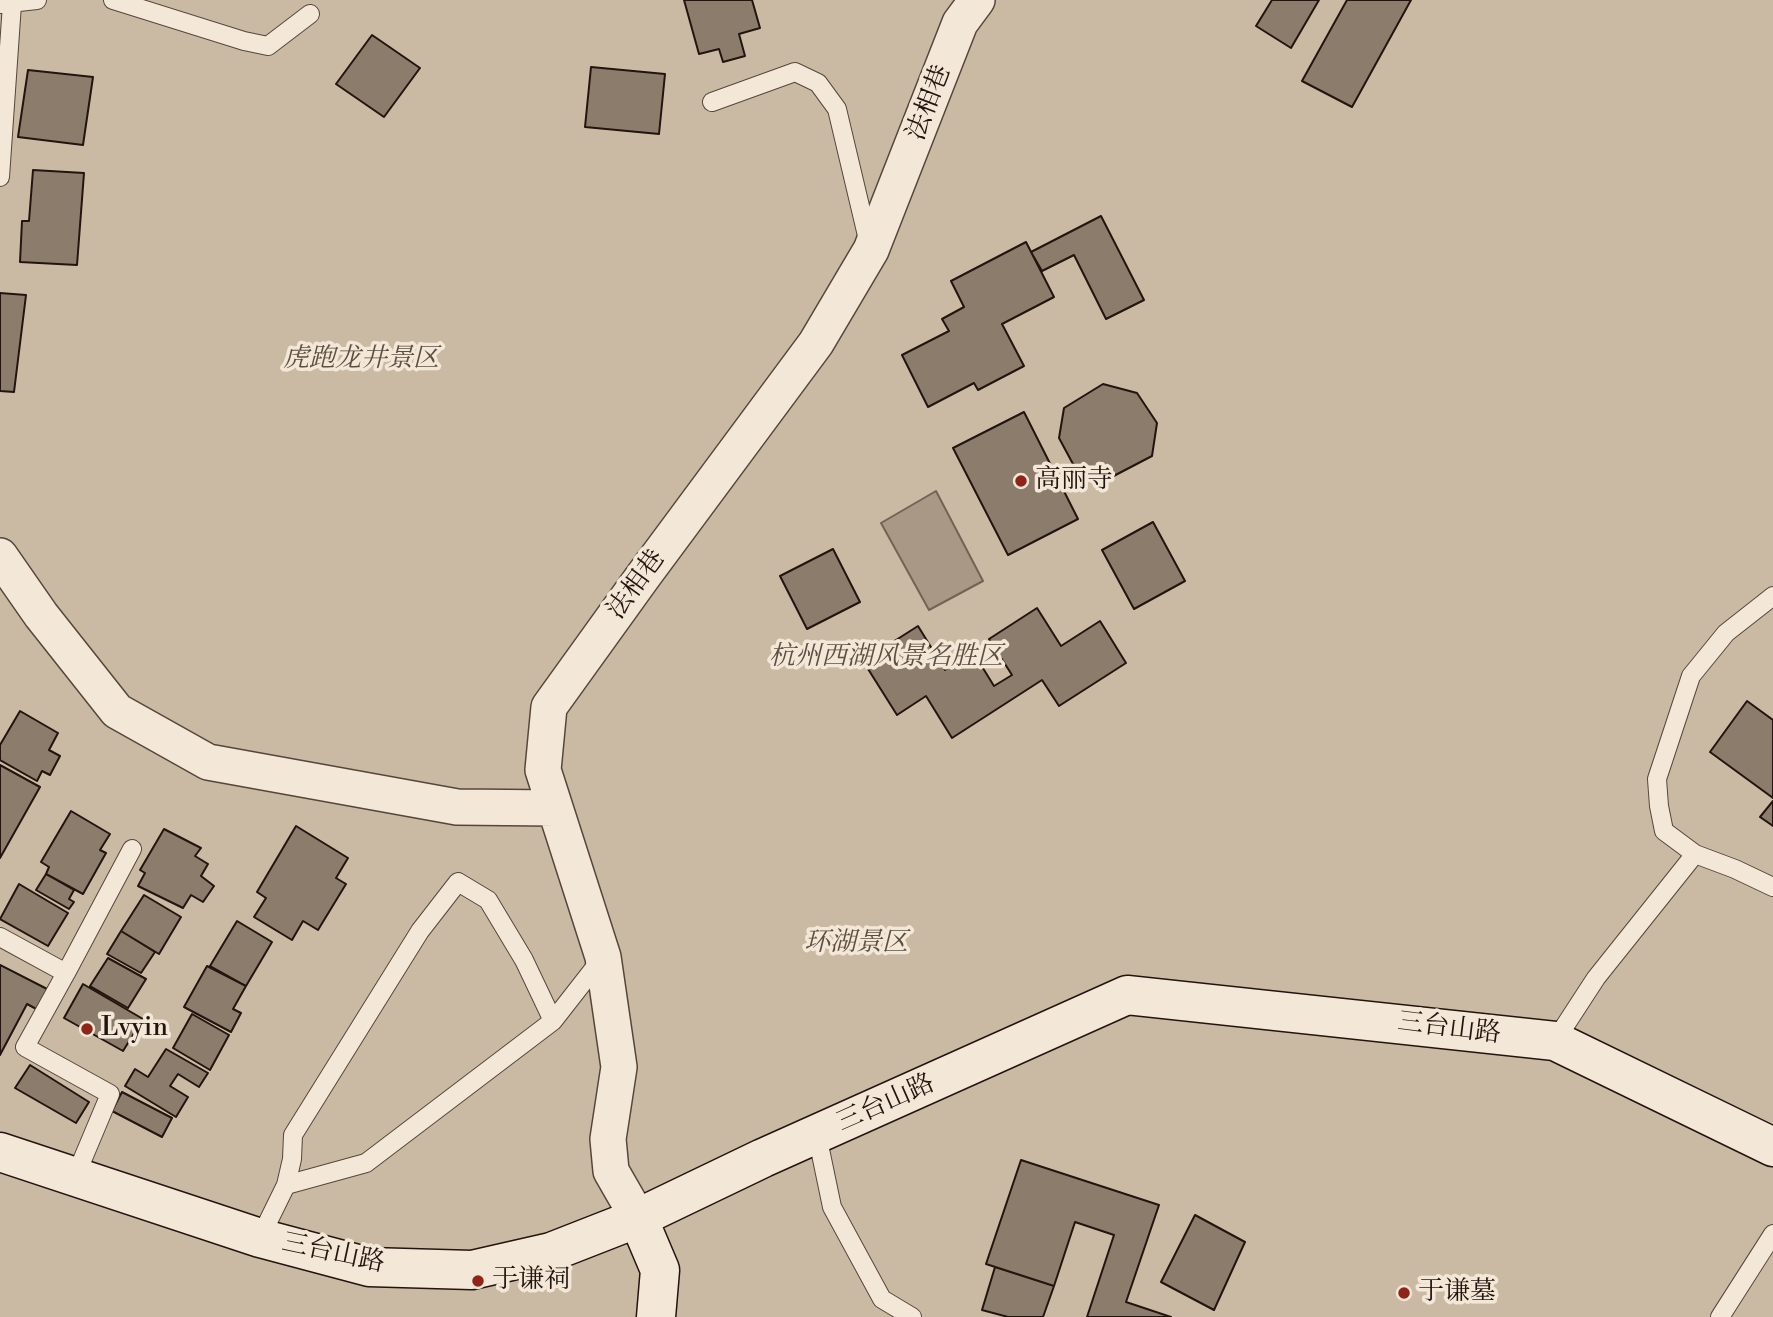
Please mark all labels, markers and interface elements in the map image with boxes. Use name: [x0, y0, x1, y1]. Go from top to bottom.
street label: 法相巷: [901, 61, 959, 145]
park label: 虎跑龙井景区: [283, 344, 439, 376]
place label: 高丽寺: [1035, 465, 1113, 497]
marker: 高丽寺: [1013, 473, 1029, 489]
street label: 法相巷: [601, 544, 673, 626]
park label: 杭州西湖风景名胜区: [769, 642, 1003, 674]
park label: 环湖景区: [804, 928, 908, 960]
street label: 三台山路: [1395, 1007, 1503, 1051]
place label: Lvyin: [101, 1013, 168, 1045]
marker: Lvyin: [79, 1021, 95, 1037]
street label: 三台山路: [832, 1069, 940, 1139]
street label: 三台山路: [279, 1228, 387, 1280]
place label: 于谦祠: [492, 1265, 570, 1297]
marker: 于谦祠: [470, 1273, 486, 1289]
place label: 于谦墓: [1418, 1277, 1496, 1309]
marker: 于谦墓: [1396, 1285, 1412, 1301]

